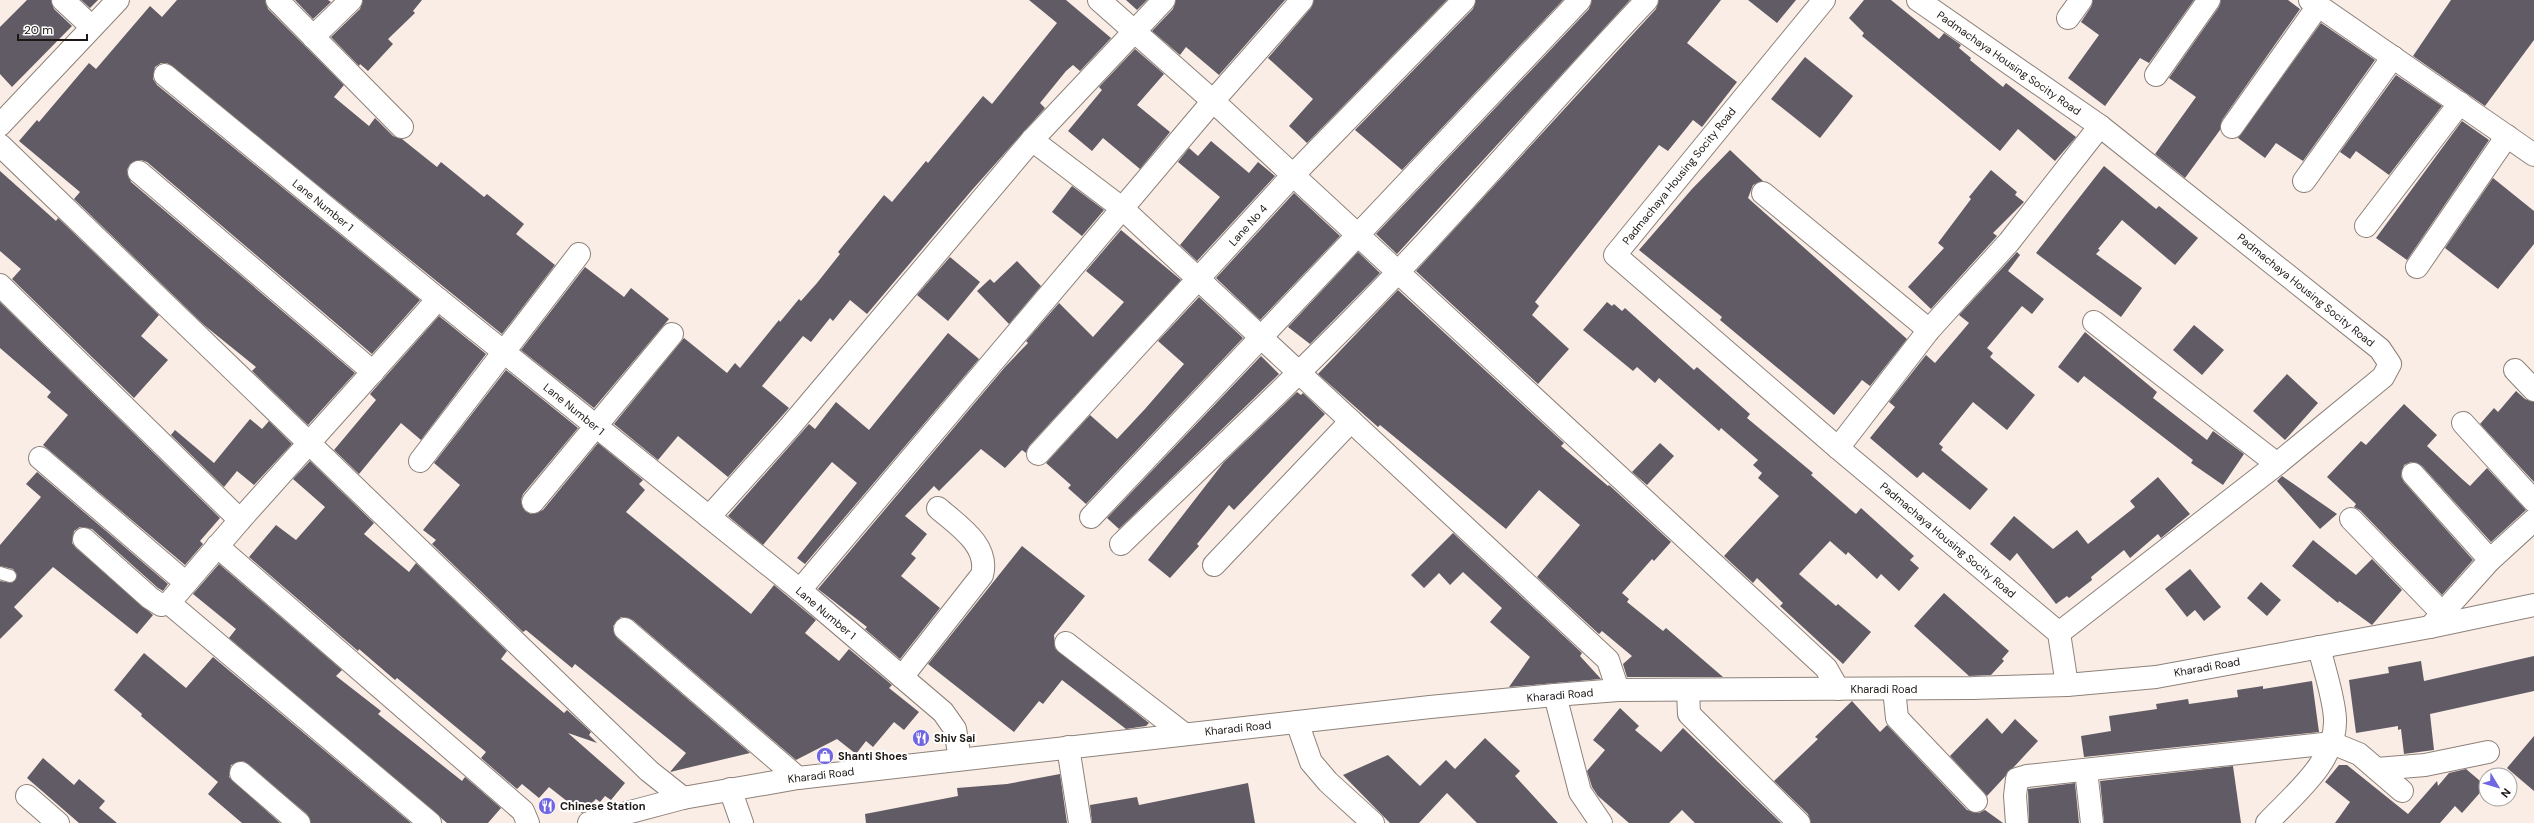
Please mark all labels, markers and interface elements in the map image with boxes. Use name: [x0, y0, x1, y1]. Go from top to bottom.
street label: Padmachaya Housing Socity Road: [1934, 8, 2084, 118]
scale bar: [18, 16, 87, 42]
text: 20 m: [24, 22, 53, 38]
street label: Padmachaya Housing Socity Road: [1619, 104, 1739, 247]
street label: Lane Number 1: [290, 176, 356, 234]
street label: Lane No 4: [1226, 201, 1270, 249]
street label: Padmachaya Housing Socity Road: [2235, 230, 2378, 350]
street label: Lane Number 1: [541, 380, 607, 438]
street label: Padmachaya Housing Socity Road: [1877, 479, 2019, 601]
street label: Lane Number 1: [793, 584, 859, 642]
street label: Kharadi Road: [2173, 654, 2241, 680]
street label: Kharadi Road: [1851, 682, 1918, 696]
street label: Kharadi Road: [1526, 685, 1594, 705]
street label: Kharadi Road: [1204, 718, 1272, 738]
restaurant icon: Shiv Sai: [911, 728, 931, 748]
place label: Shiv Sai: [934, 731, 975, 745]
shop icon: Shanti Shoes: [815, 746, 835, 766]
place label: Shanti Shoes: [838, 749, 908, 763]
street label: Kharadi Road: [787, 764, 855, 786]
north arrow: [2478, 767, 2518, 807]
text: N: [2498, 786, 2514, 801]
restaurant icon: Chinese Station: [537, 796, 557, 816]
place label: Chinese Station: [560, 799, 646, 813]

